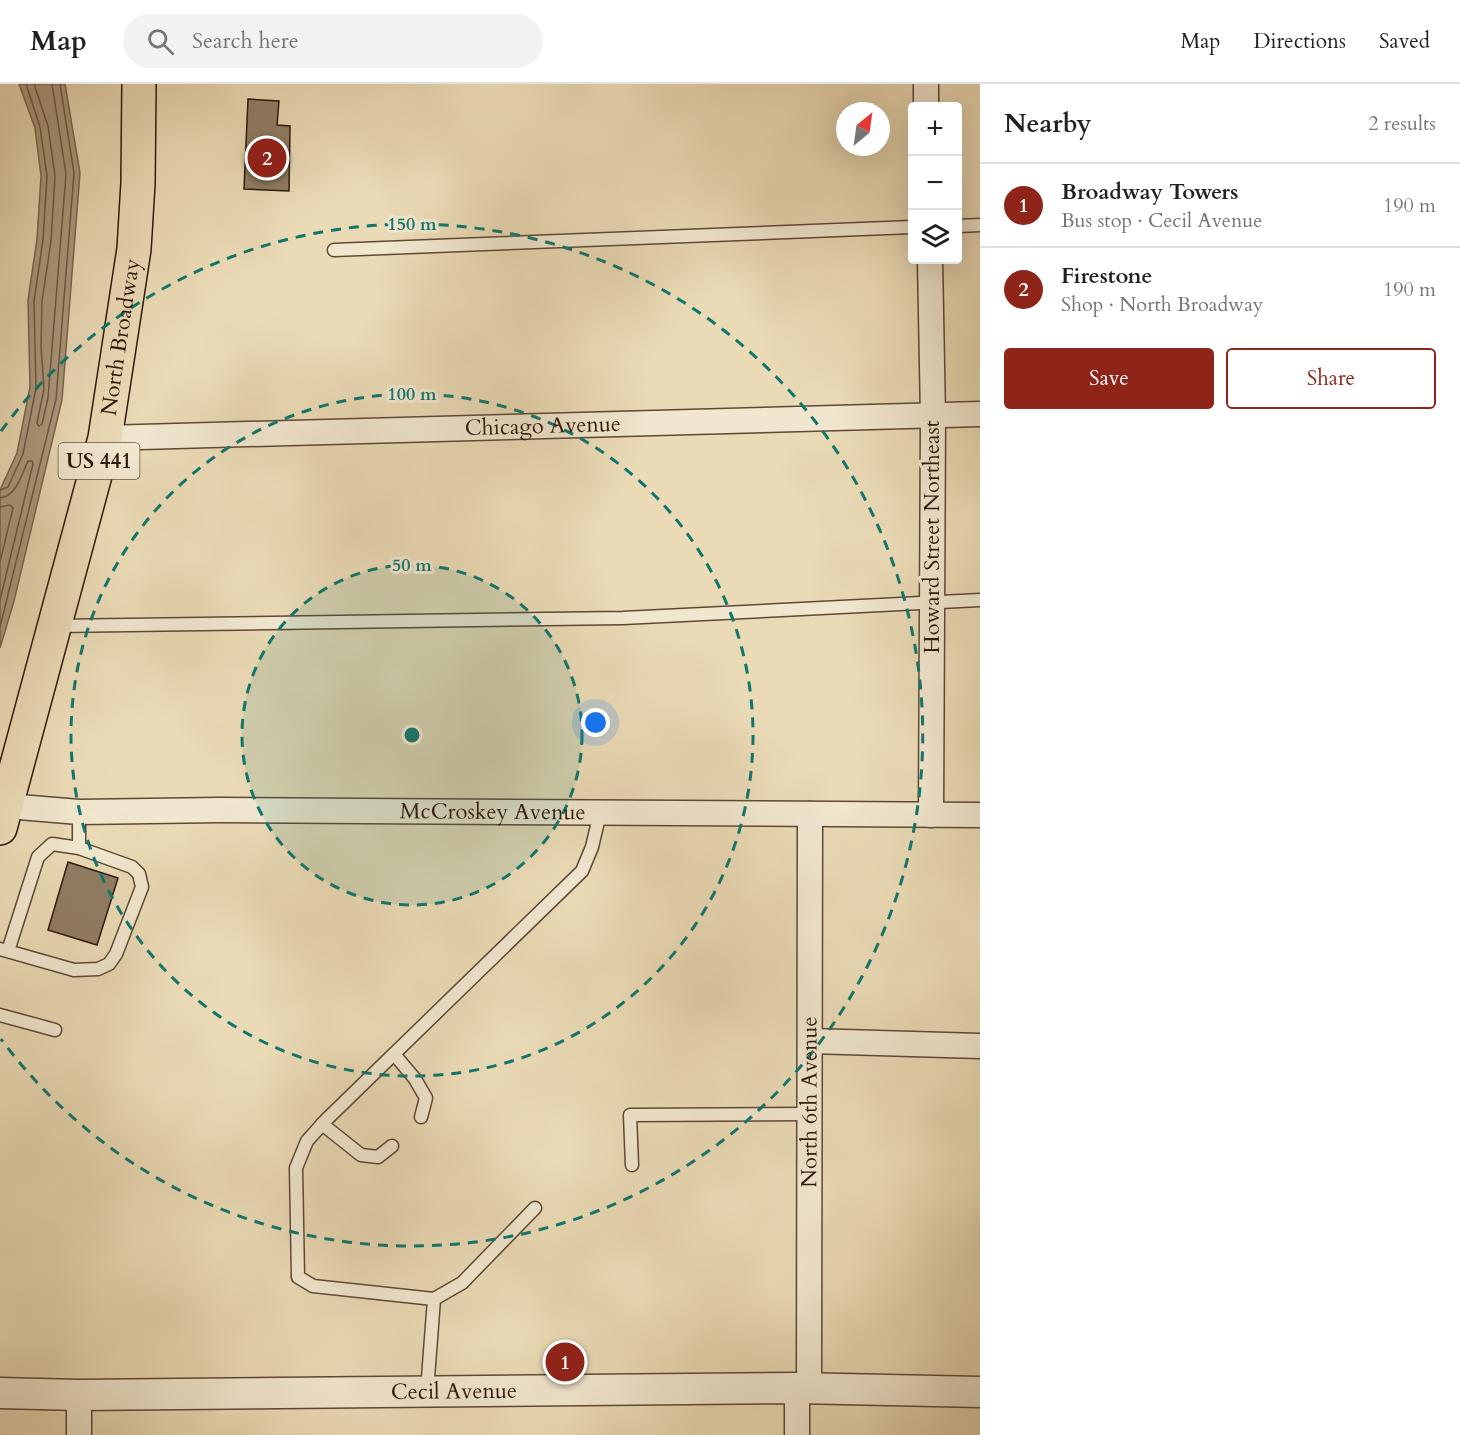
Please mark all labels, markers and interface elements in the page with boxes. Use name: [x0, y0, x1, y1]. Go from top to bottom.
search box: [123, 14, 543, 68]
text: Map: [30, 22, 87, 60]
icon: search: [144, 25, 177, 58]
text: Search here: [192, 26, 299, 56]
text: Map: [1180, 27, 1220, 56]
text: Directions: [1253, 27, 1346, 56]
text: Saved: [1379, 27, 1430, 56]
north arrow: [836, 102, 890, 156]
map controls: [908, 102, 962, 264]
button: +: [908, 102, 962, 156]
text: Nearby: [1004, 106, 1092, 141]
text: 2 results: [1368, 110, 1436, 137]
pin: 2: [248, 136, 286, 181]
button: −: [908, 156, 962, 210]
text: Broadway Towers: [1061, 177, 1238, 207]
text: 1: [1018, 192, 1029, 219]
text: 190 m: [1383, 192, 1436, 219]
text: Bus stop · Cecil Avenue: [1061, 207, 1262, 234]
button: layers: [908, 210, 962, 264]
text: 150 m: [387, 212, 437, 237]
street label: North Broadway: [94, 256, 147, 418]
text: Firestone: [1061, 261, 1153, 291]
text: 2: [1018, 276, 1029, 303]
text: 190 m: [1383, 276, 1436, 303]
text: Shop · North Broadway: [1061, 291, 1263, 318]
button: Save: [1004, 348, 1214, 409]
button: Share: [1226, 348, 1436, 409]
text: 100 m: [387, 382, 437, 407]
street label: Chicago Avenue: [464, 409, 621, 443]
street label: Howard Street Northeast: [917, 420, 947, 654]
road number: US 441: [58, 443, 140, 479]
text: 50 m: [392, 553, 432, 578]
your location: [581, 708, 610, 737]
centre of rings: [402, 725, 422, 745]
street label: McCroskey Avenue: [400, 796, 586, 827]
street label: North 6th Avenue: [794, 1016, 825, 1188]
pin: 1: [546, 1340, 584, 1384]
street label: Cecil Avenue: [391, 1376, 517, 1407]

